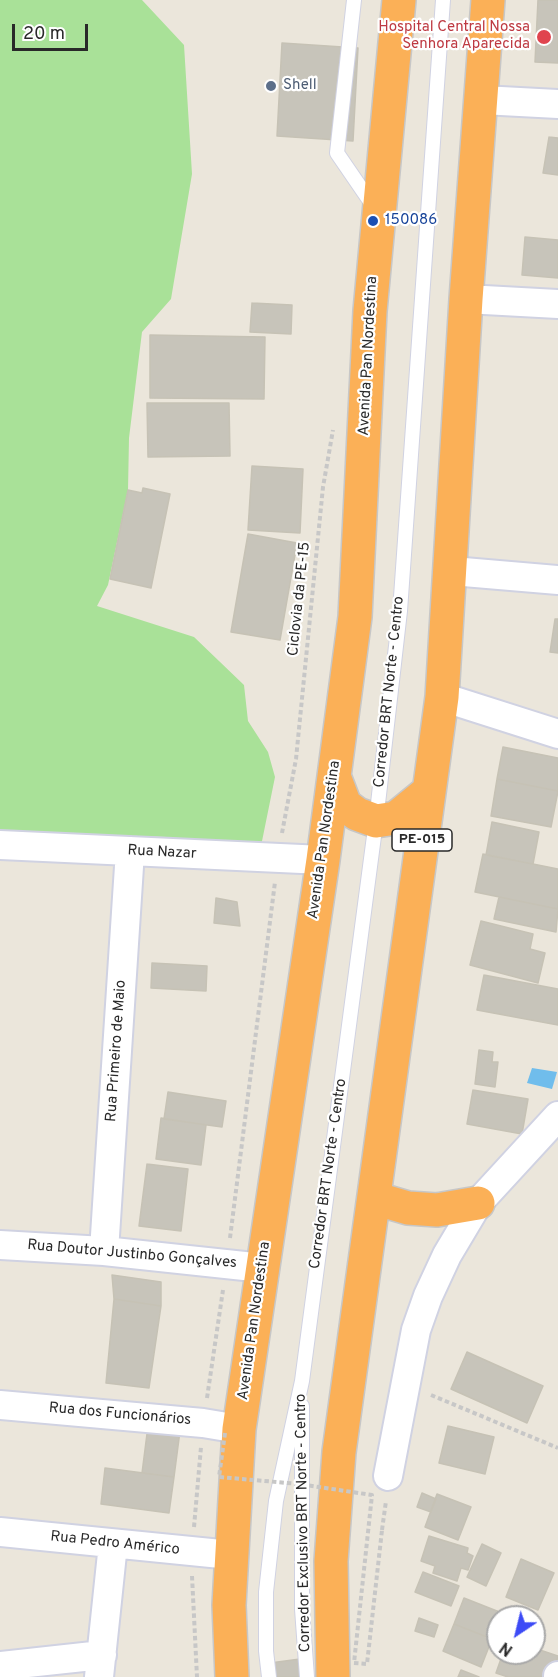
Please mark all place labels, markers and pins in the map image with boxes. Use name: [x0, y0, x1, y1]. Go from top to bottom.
place label: Hospital Central Nossa Senhora Aparecida: [378, 19, 530, 54]
marker: Hospital Central Nossa Senhora Aparecida: [535, 28, 553, 46]
place label: Shell: [283, 77, 317, 95]
marker: Shell: [264, 79, 278, 93]
place label: 150086: [385, 212, 437, 230]
marker: 150086: [366, 214, 380, 228]

